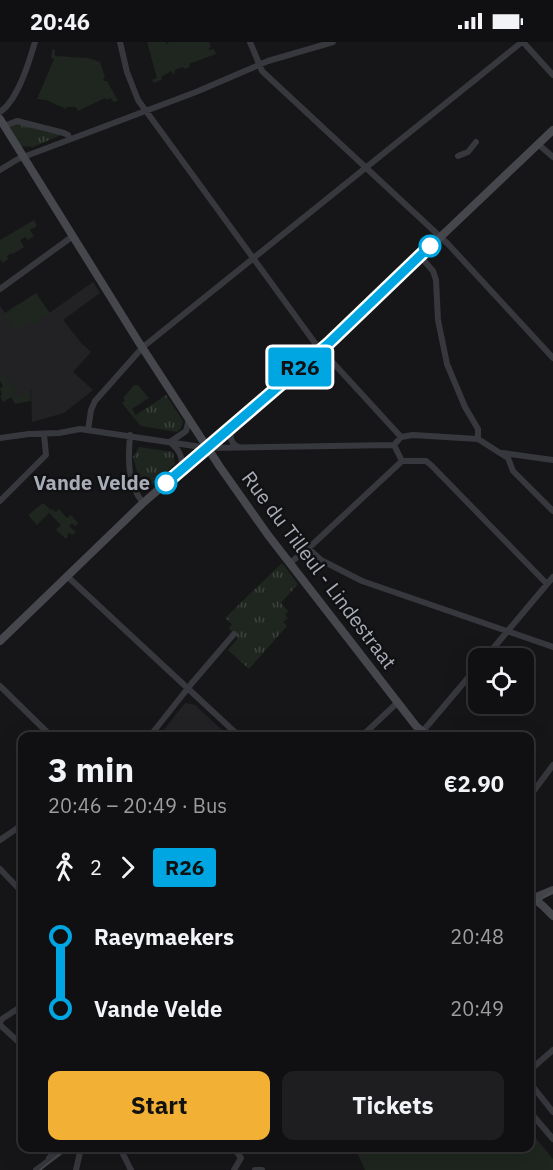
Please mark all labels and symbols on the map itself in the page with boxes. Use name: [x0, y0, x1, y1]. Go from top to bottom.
unlabelled marker: [419, 235, 441, 257]
line badge: R26: [266, 348, 334, 386]
street label: Rue du Tilleul - Lindestraat: [236, 465, 403, 674]
place label: Vande Velde: [33, 469, 150, 496]
marker: Vande Velde: [155, 472, 177, 494]

